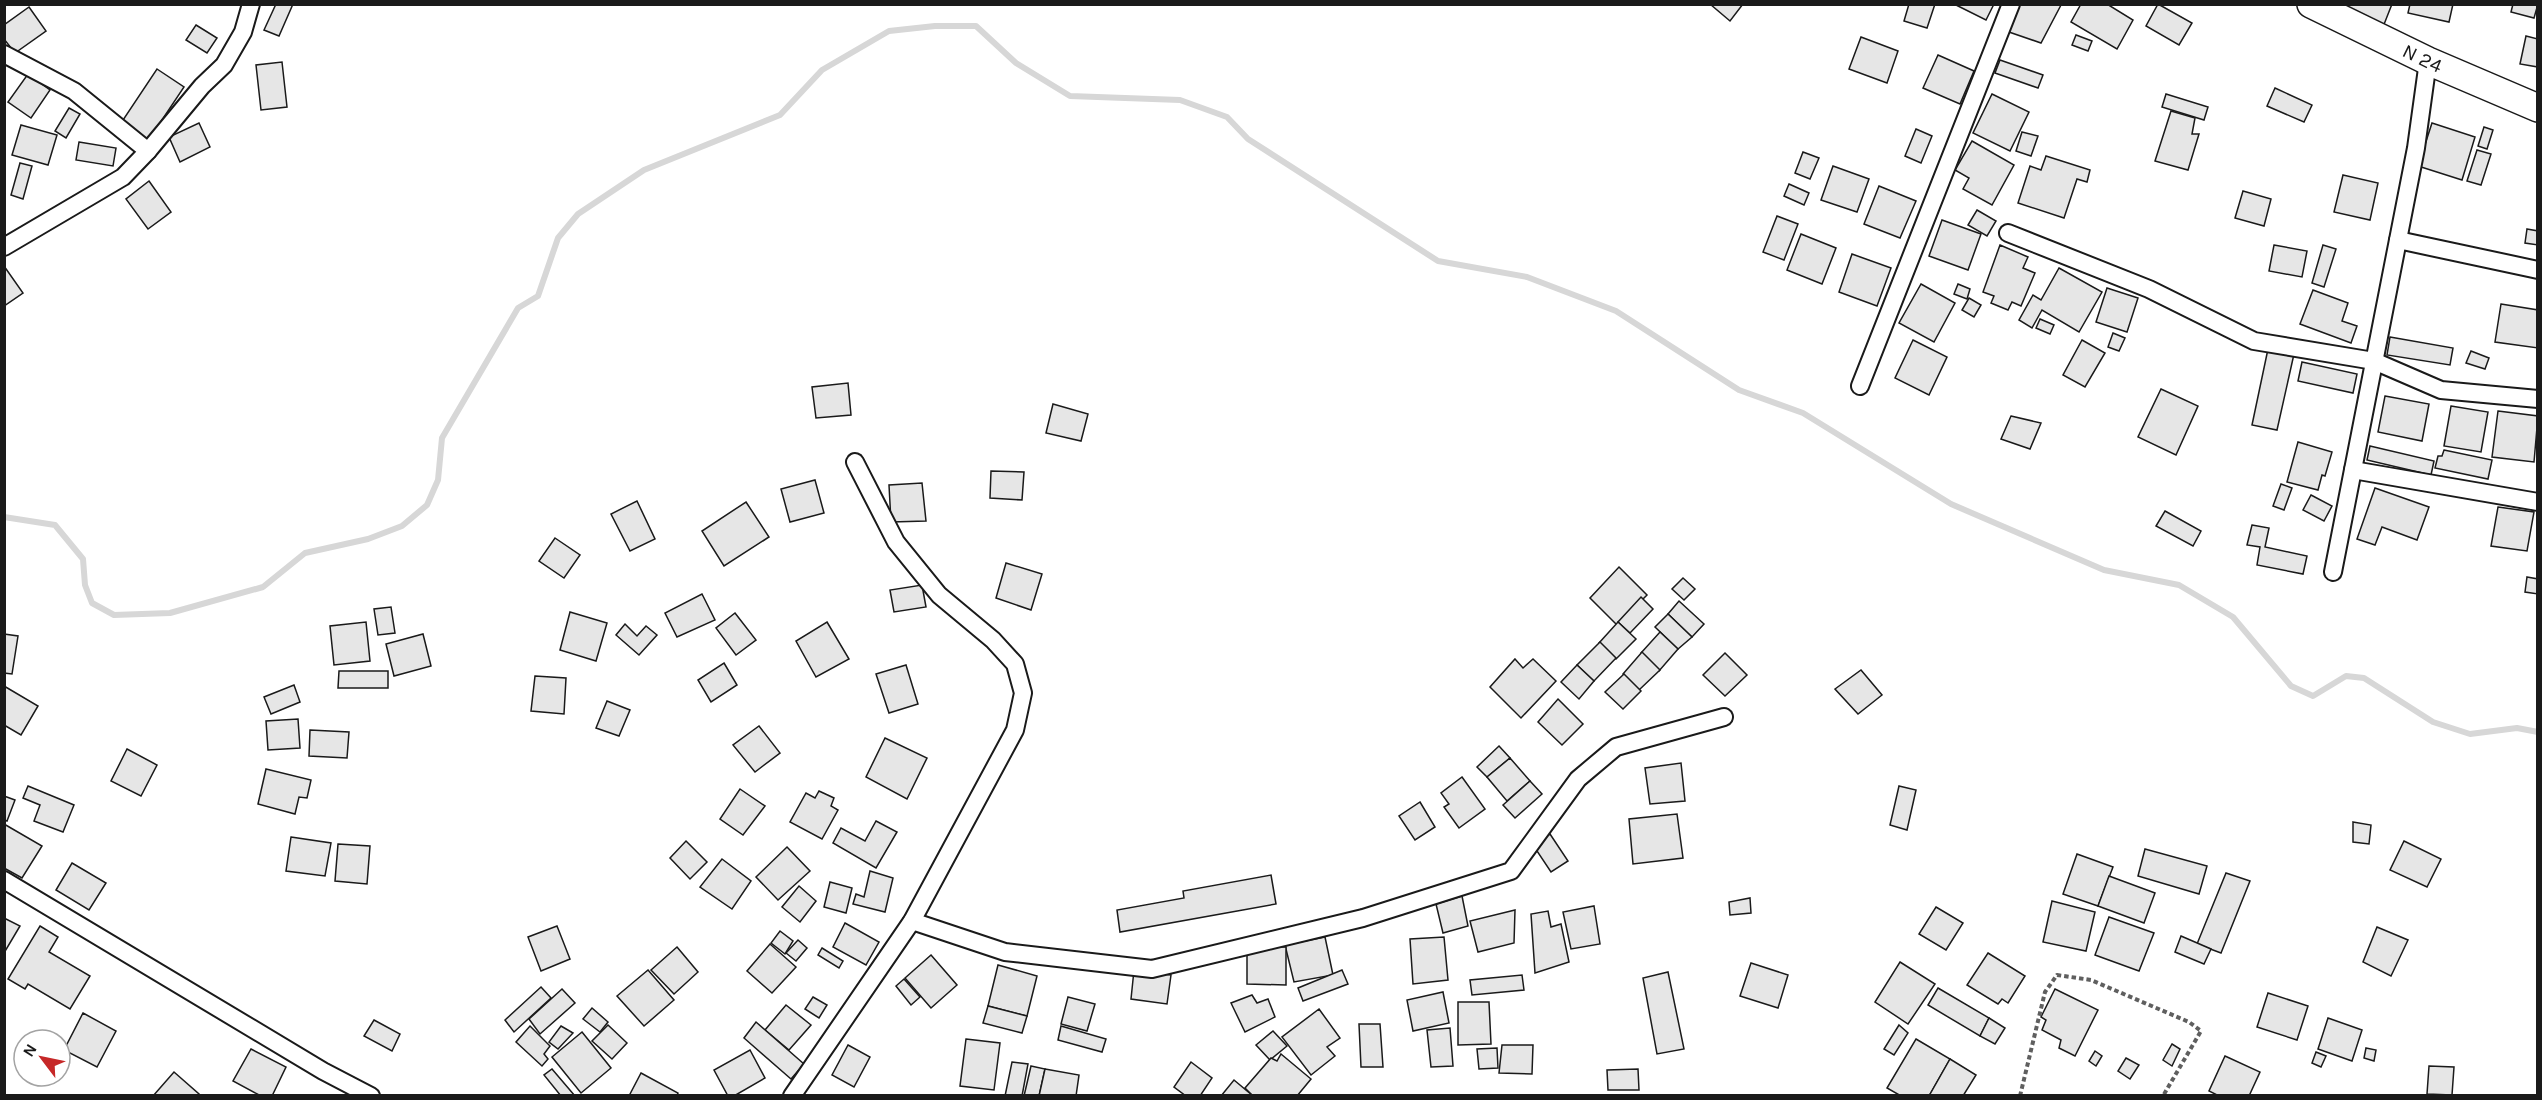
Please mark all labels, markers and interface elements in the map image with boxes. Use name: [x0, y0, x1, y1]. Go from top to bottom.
street label: N 24: [2399, 39, 2446, 77]
north arrow: [12, 1028, 72, 1088]
text: N: [19, 1040, 41, 1060]

